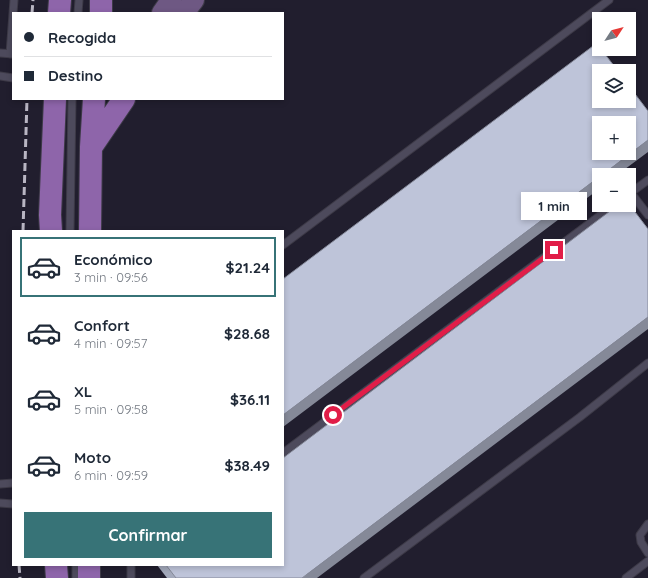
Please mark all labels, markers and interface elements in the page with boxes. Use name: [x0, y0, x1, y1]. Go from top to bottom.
north arrow: [592, 12, 636, 56]
map controls: [592, 12, 636, 212]
text: Recogida: [48, 28, 116, 47]
button: layers: [592, 64, 636, 108]
text: Destino: [48, 66, 103, 85]
button: +: [592, 116, 636, 160]
button: −: [592, 168, 636, 212]
callout: 1 min: [521, 192, 587, 220]
text: 1 min: [538, 198, 570, 214]
route end: [545, 241, 563, 259]
icon: car: [26, 249, 62, 285]
text: Económico: [74, 250, 153, 269]
text: $21.24: [226, 258, 270, 277]
text: 3 min · 09:56: [74, 269, 148, 285]
icon: car: [26, 315, 62, 351]
text: Confort: [74, 316, 130, 335]
text: $28.68: [224, 324, 270, 343]
text: 4 min · 09:57: [74, 335, 147, 351]
icon: car: [26, 381, 62, 417]
text: XL: [74, 382, 92, 401]
text: $36.11: [230, 390, 270, 409]
text: 5 min · 09:58: [74, 401, 148, 417]
route start: [324, 406, 342, 424]
icon: car: [26, 447, 62, 483]
text: Moto: [74, 448, 111, 467]
text: $38.49: [224, 456, 270, 475]
text: 6 min · 09:59: [74, 467, 148, 483]
button: Confirmar: [24, 512, 272, 558]

